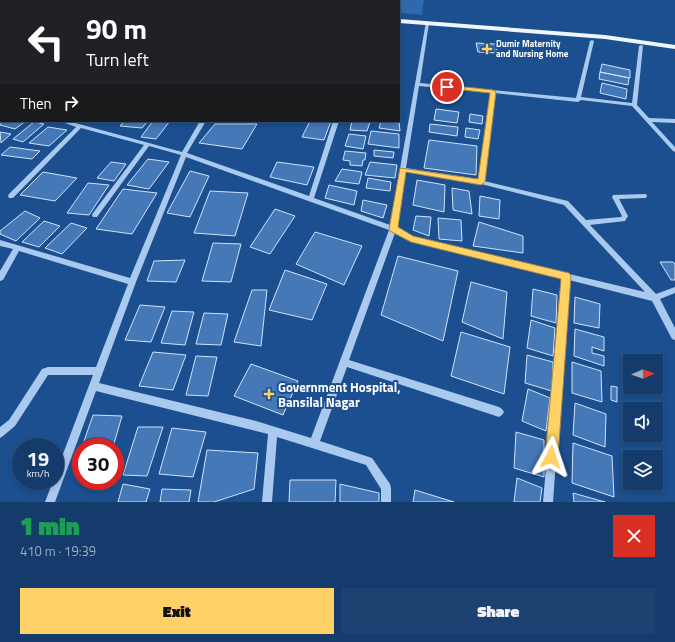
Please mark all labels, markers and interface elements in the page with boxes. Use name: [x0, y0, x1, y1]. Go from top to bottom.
text: 90 m: [86, 7, 147, 50]
icon: left: [20, 16, 72, 68]
place label: Dumir Maternity and Nursing Home: [496, 37, 569, 60]
marker: Dumir Maternity and Nursing Home: [481, 43, 493, 55]
text: Turn left: [86, 46, 149, 73]
pin: [430, 70, 464, 104]
icon: arrive: [436, 76, 458, 98]
text: Then: [20, 92, 52, 115]
icon: right: [60, 92, 82, 114]
north arrow: [623, 354, 663, 394]
map controls: [623, 354, 663, 490]
place label: Government Hospital, Bansilal Nagar: [278, 377, 401, 412]
marker: Government Hospital, Bansilal Nagar: [263, 388, 275, 400]
button: sound: [623, 402, 663, 442]
position arrow: [530, 436, 572, 478]
speed limit sign: 30: [72, 438, 124, 490]
text: 19: [27, 443, 49, 474]
button: layers: [623, 450, 663, 490]
text: km/h: [27, 466, 49, 481]
text: 1 min: [20, 508, 80, 544]
button: close: [613, 515, 655, 557]
text: 410 m · 19:39: [20, 541, 96, 561]
button: Exit: [20, 588, 334, 634]
button: Share: [342, 588, 655, 634]

